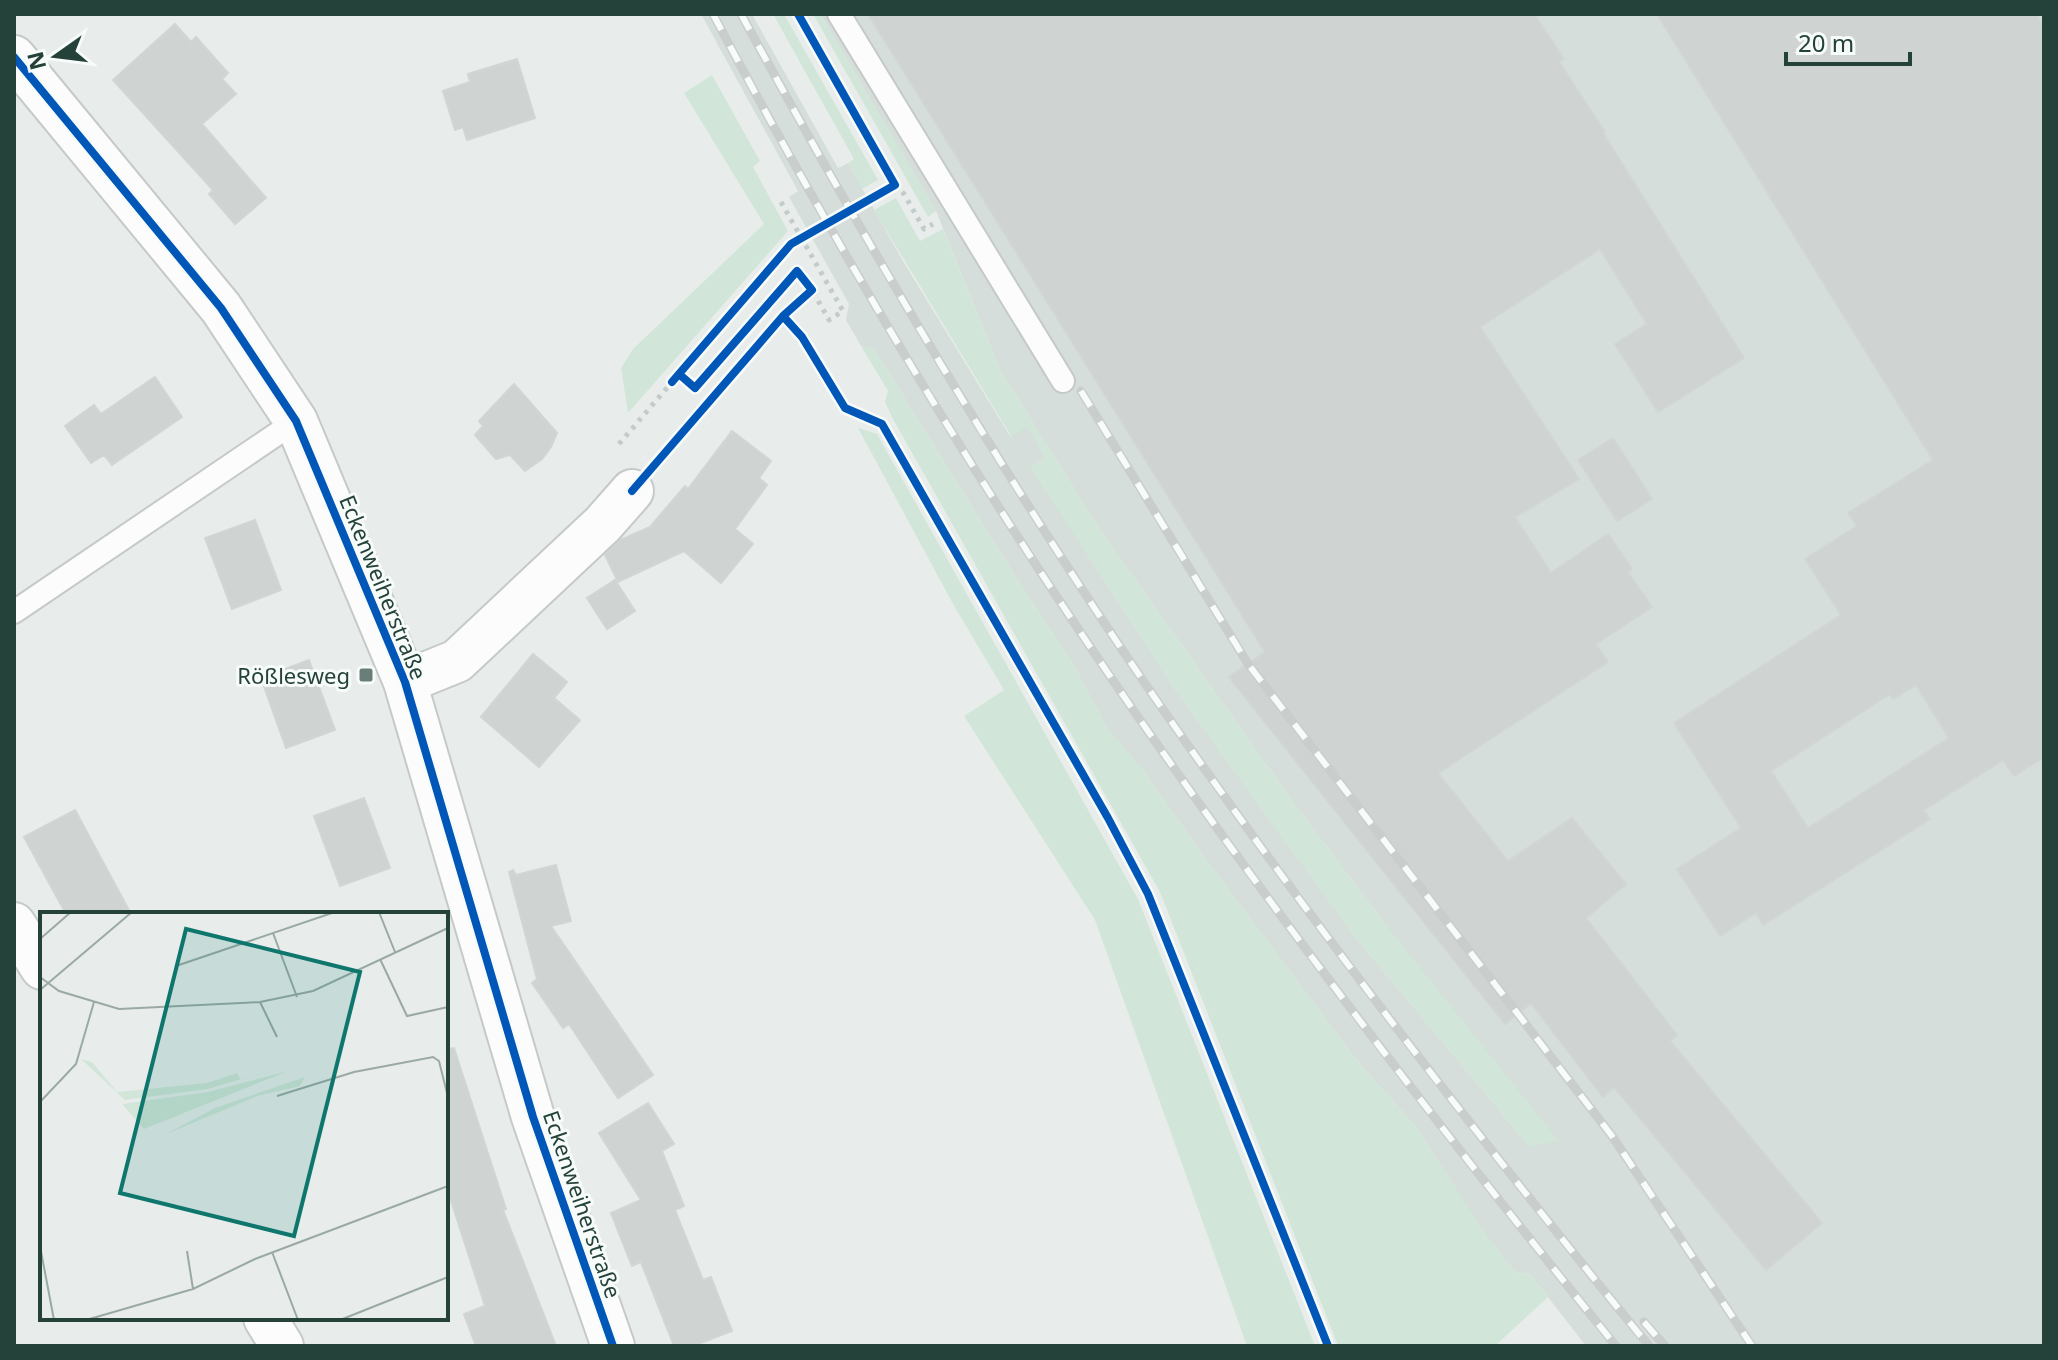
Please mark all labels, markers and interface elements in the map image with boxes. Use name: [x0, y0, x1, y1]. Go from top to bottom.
north arrow: [16, 16, 96, 96]
scale bar: [1786, 16, 1910, 66]
text: 20 m: [1798, 26, 1854, 59]
text: N: [19, 49, 52, 73]
street label: Eckenweiherstraße: [333, 490, 435, 684]
place label: Rößlesweg: [237, 660, 350, 690]
marker: Rößlesweg: [357, 666, 375, 684]
inset map: [40, 912, 448, 1320]
street label: Eckenweiherstraße: [537, 1106, 629, 1302]

